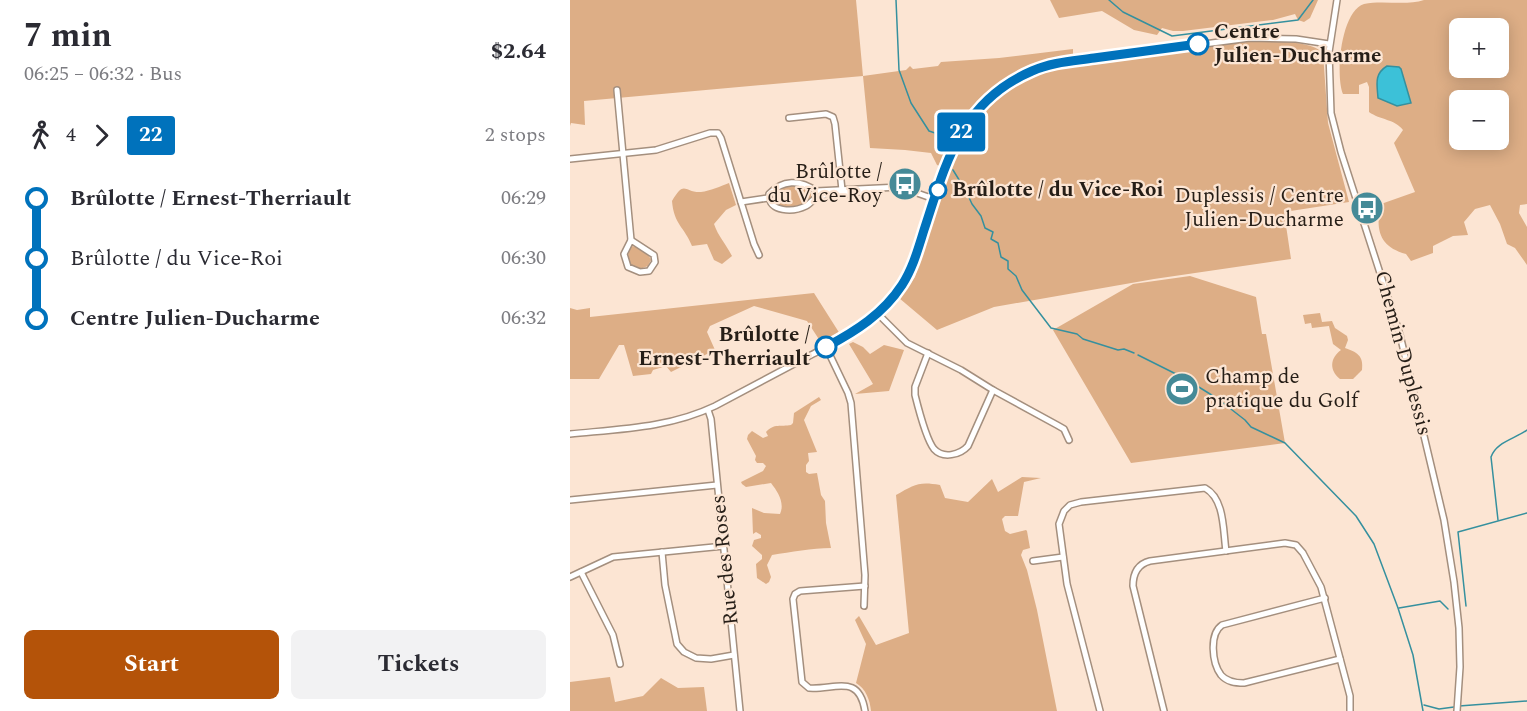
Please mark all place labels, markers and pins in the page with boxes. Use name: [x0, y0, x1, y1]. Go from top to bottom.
place label: Centre Julien-Ducharme: [1214, 16, 1382, 72]
marker: Centre Julien-Ducharme: [1187, 33, 1209, 55]
place label: Brûlotte / du Vice-Roy: [768, 156, 883, 212]
bus stop icon: Brûlotte / du Vice-Roy: [887, 166, 923, 202]
place label: Brûlotte / du Vice-Roi: [952, 174, 1164, 206]
place label: Duplessis / Centre Julien-Ducharme: [1175, 180, 1344, 236]
marker: Brûlotte / du Vice-Roi: [929, 181, 947, 199]
bus stop icon: Duplessis / Centre Julien-Ducharme: [1349, 190, 1385, 226]
place label: Brûlotte / Ernest-Therriault: [638, 319, 811, 375]
marker: Brûlotte / Ernest-Therriault: [815, 336, 837, 358]
place label: Champ de pratique du Golf: [1205, 361, 1360, 417]
sports icon: Champ de pratique du Golf: [1164, 371, 1200, 407]

